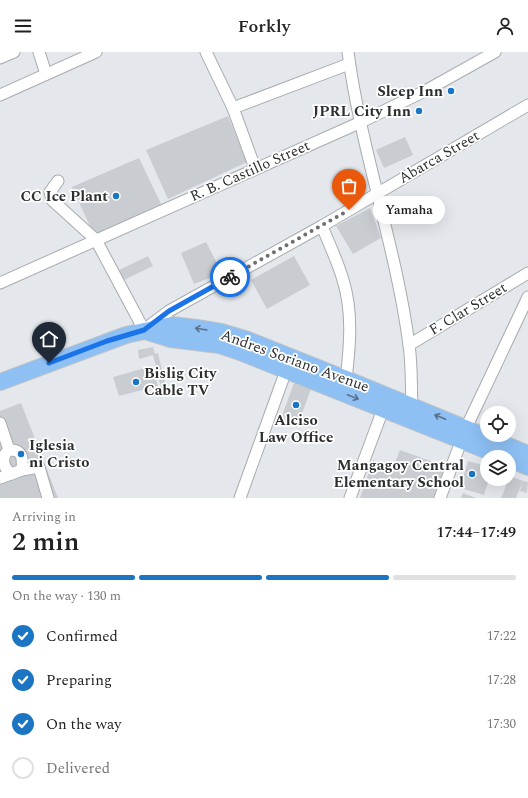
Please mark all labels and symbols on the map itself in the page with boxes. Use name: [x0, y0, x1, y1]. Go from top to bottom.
place label: Sleep Inn: [377, 80, 443, 103]
marker: Sleep Inn: [446, 86, 456, 96]
place label: JPRL City Inn: [313, 100, 411, 123]
marker: JPRL City Inn: [414, 106, 424, 116]
street label: Abarca Street: [394, 124, 484, 190]
street label: R. B. Castillo Street: [186, 134, 314, 208]
pin: [332, 169, 366, 210]
place label: CC Ice Plant: [20, 185, 108, 208]
marker: CC Ice Plant: [111, 191, 121, 201]
callout: Yamaha: [373, 196, 445, 224]
courier: [210, 257, 250, 297]
street label: F. Clar Street: [425, 277, 511, 341]
pin: [32, 322, 66, 363]
street label: Andres Soriano Avenue: [218, 323, 372, 399]
one-way arrow: [195, 324, 208, 332]
place label: Bislig City Cable TV: [144, 362, 217, 402]
marker: Bislig City Cable TV: [131, 377, 141, 387]
one-way arrow: [347, 394, 359, 401]
marker: Alciso Law Office: [291, 400, 301, 410]
place label: Alciso Law Office: [259, 409, 333, 449]
one-way arrow: [435, 413, 447, 421]
place label: Iglesia ni Cristo: [29, 434, 89, 474]
marker: Iglesia ni Cristo: [16, 449, 26, 459]
place label: Mangagoy Central Elementary School: [334, 454, 464, 494]
marker: Mangagoy Central Elementary School: [467, 469, 477, 479]

